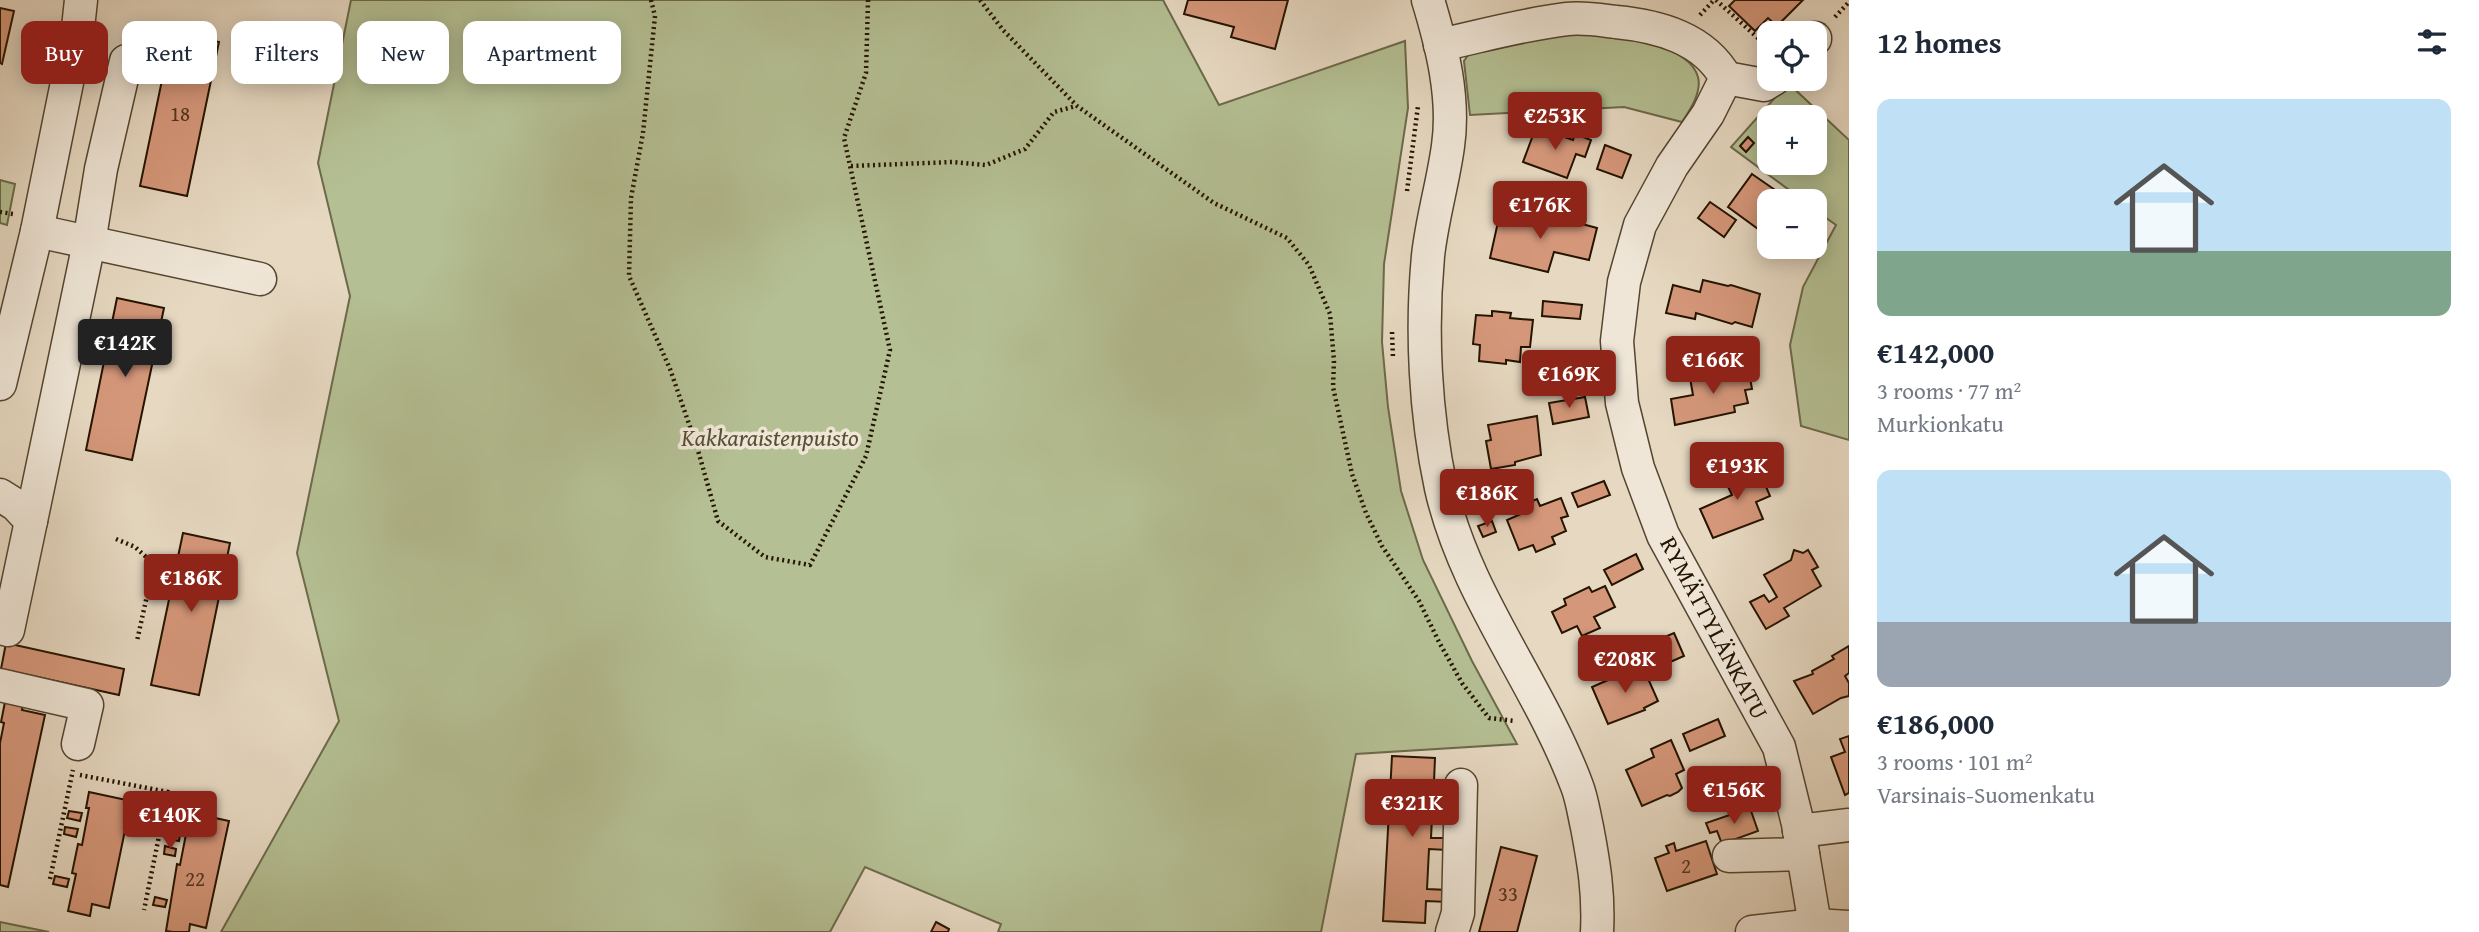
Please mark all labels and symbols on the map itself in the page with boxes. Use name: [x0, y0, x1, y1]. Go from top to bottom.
pin: €253K: [1506, 92, 1604, 152]
house number: 18: [170, 98, 190, 129]
pin: €176K: [1491, 182, 1589, 241]
pin: €142K: [76, 320, 174, 379]
pin: €166K: [1664, 336, 1762, 396]
pin: €169K: [1520, 350, 1618, 410]
park label: Kakkaraistenpuisto: [680, 420, 859, 455]
pin: €193K: [1688, 442, 1786, 502]
pin: €186K: [1438, 470, 1536, 529]
street label: RYMÄTTYLÄNKATU: [1651, 530, 1778, 726]
pin: €186K: [142, 554, 240, 614]
pin: €208K: [1576, 636, 1674, 695]
pin: €156K: [1685, 766, 1783, 826]
pin: €321K: [1363, 780, 1461, 839]
pin: €140K: [121, 792, 219, 851]
house number: 2: [1681, 850, 1691, 881]
house number: 22: [185, 863, 205, 894]
house number: 33: [1498, 878, 1518, 909]

